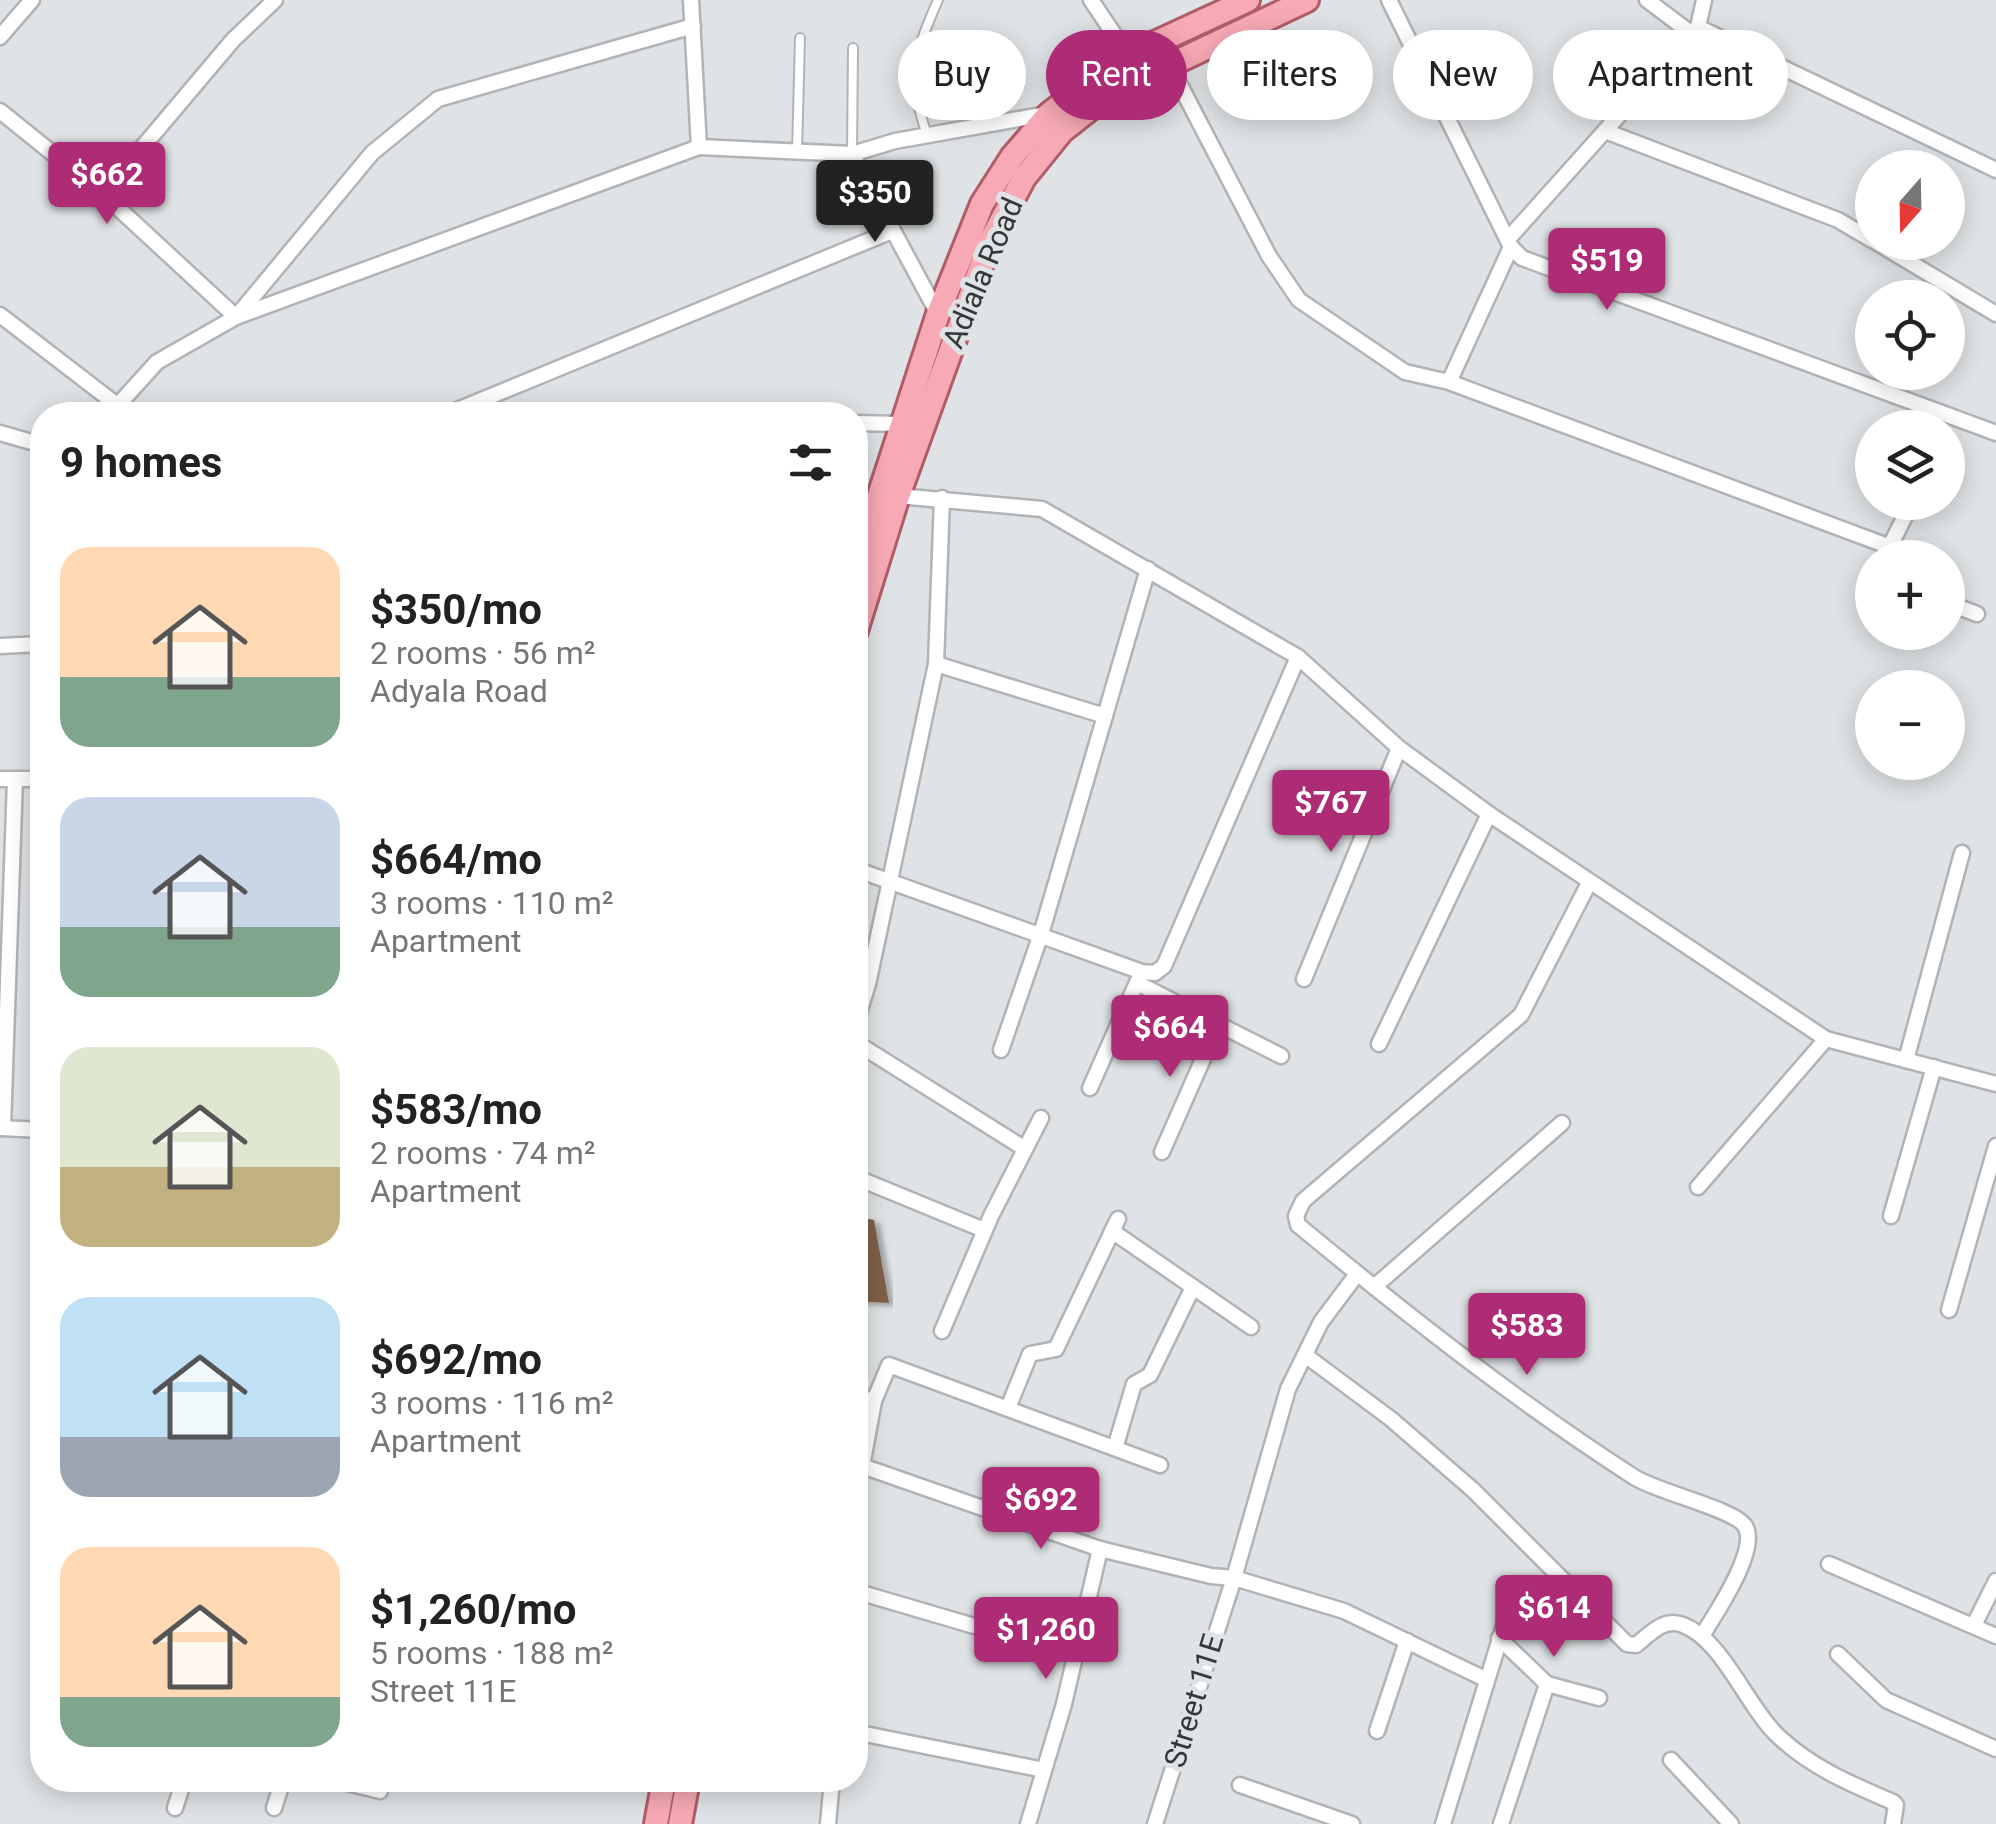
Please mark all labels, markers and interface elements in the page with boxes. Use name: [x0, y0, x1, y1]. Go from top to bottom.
chip: Buy: [898, 30, 1026, 120]
chip: Rent: [1046, 30, 1187, 120]
chip: Filters: [1207, 30, 1373, 120]
chip: New: [1393, 30, 1533, 120]
chip: Apartment: [1553, 30, 1788, 120]
pin: $662: [48, 142, 166, 227]
north arrow: [1855, 150, 1965, 260]
map controls: [1855, 150, 1965, 780]
text: $662: [70, 155, 144, 193]
pin: $350: [816, 160, 934, 245]
text: $350: [838, 173, 912, 211]
street label: Adiala Road: [935, 192, 1030, 353]
pin: $519: [1548, 228, 1666, 313]
text: $519: [1570, 241, 1644, 279]
button: locate: [1855, 280, 1965, 390]
button: layers: [1855, 410, 1965, 520]
icon: filters: [783, 435, 838, 490]
text: 9 homes: [60, 438, 222, 487]
button: +: [1855, 540, 1965, 650]
text: $350/mo: [370, 585, 542, 634]
icon: home: [140, 587, 260, 707]
text: 2 rooms · 56 m²: [370, 634, 595, 672]
button: −: [1855, 670, 1965, 780]
text: Adyala Road: [370, 672, 548, 710]
pin: $767: [1272, 770, 1390, 855]
text: $767: [1294, 783, 1368, 821]
text: $664/mo: [370, 835, 542, 884]
icon: home: [140, 837, 260, 957]
text: 3 rooms · 110 m²: [370, 884, 613, 922]
text: Apartment: [370, 922, 522, 960]
pin: $664: [1111, 995, 1229, 1080]
text: $664: [1133, 1008, 1207, 1046]
text: $583/mo: [370, 1085, 542, 1134]
icon: home: [140, 1087, 260, 1207]
text: 2 rooms · 74 m²: [370, 1134, 595, 1172]
text: Apartment: [370, 1172, 522, 1210]
pin: $583: [1468, 1293, 1586, 1378]
text: $583: [1490, 1306, 1564, 1344]
text: $692/mo: [370, 1335, 542, 1384]
icon: home: [140, 1337, 260, 1457]
text: 3 rooms · 116 m²: [370, 1384, 613, 1422]
text: Apartment: [370, 1422, 522, 1460]
pin: $692: [982, 1467, 1100, 1552]
text: $692: [1004, 1480, 1078, 1518]
pin: $614: [1495, 1575, 1613, 1660]
text: $1,260/mo: [370, 1585, 577, 1634]
icon: home: [140, 1587, 260, 1707]
text: $614: [1517, 1588, 1591, 1626]
pin: $1,260: [965, 1597, 1127, 1682]
text: $1,260: [996, 1610, 1096, 1648]
street label: Street 11E: [1157, 1630, 1230, 1772]
text: 5 rooms · 188 m²: [370, 1634, 613, 1672]
text: Street 11E: [370, 1672, 517, 1710]

